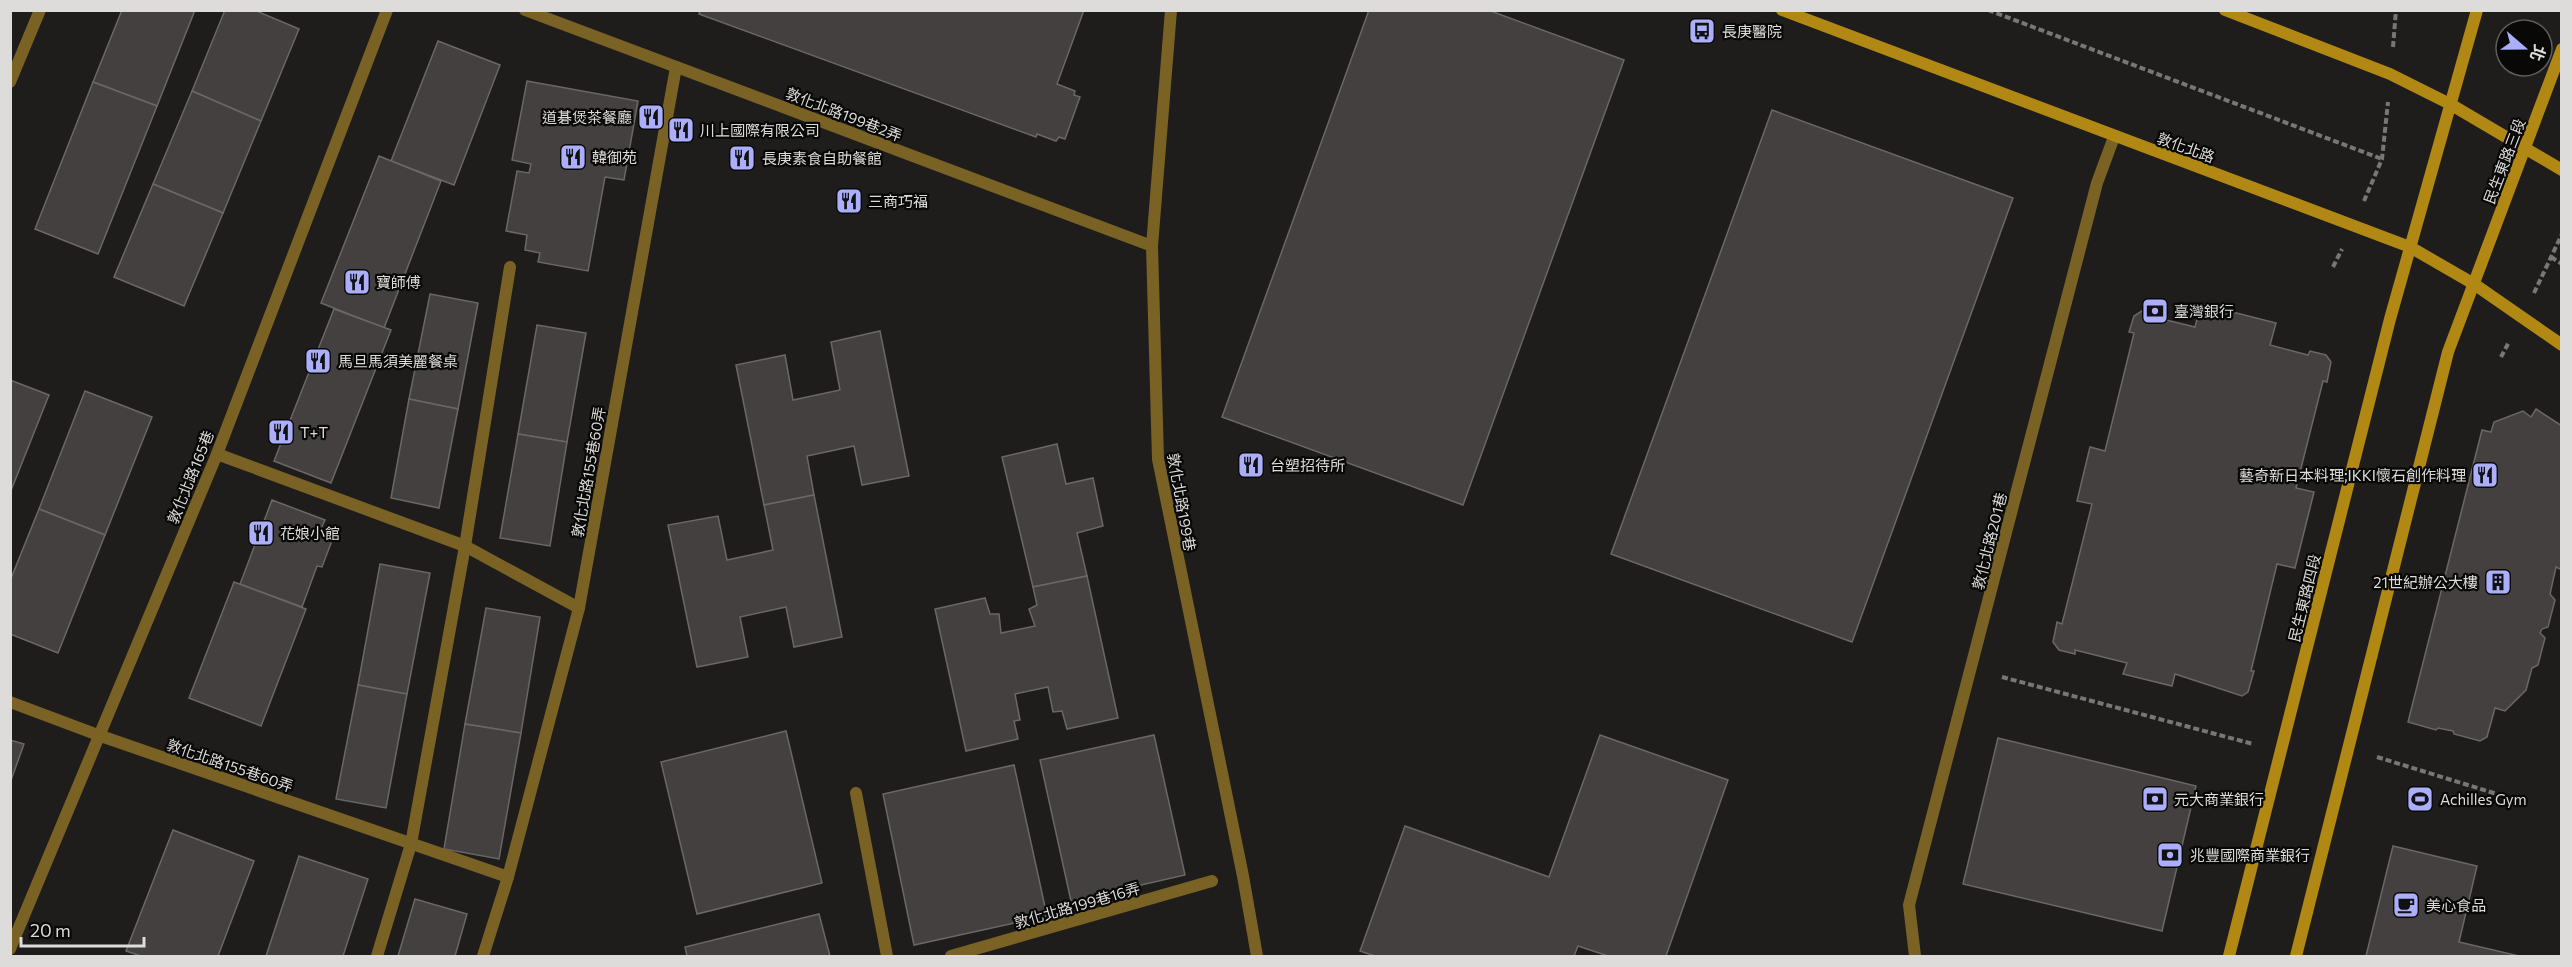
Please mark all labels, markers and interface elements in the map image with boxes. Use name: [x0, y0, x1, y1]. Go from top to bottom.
bus stop icon: 長庚醫院: [1687, 16, 1717, 46]
north arrow: [2494, 18, 2554, 78]
place label: 長庚醫院: [1722, 22, 1782, 40]
text: 北: [2527, 43, 2550, 64]
street label: 敦化北路199巷2弄: [783, 84, 905, 144]
restaurant icon: 道碁煲茶餐廳: [636, 102, 666, 132]
place label: 道碁煲茶餐廳: [542, 108, 632, 126]
restaurant icon: 川上國際有限公司: [666, 115, 696, 145]
street label: 民生東路三段: [2479, 116, 2529, 206]
place label: 川上國際有限公司: [700, 121, 820, 139]
street label: 敦化北路: [2155, 128, 2217, 166]
restaurant icon: 韓御苑: [558, 142, 588, 172]
restaurant icon: 長庚素食自助餐館: [727, 143, 757, 173]
place label: 韓御苑: [592, 148, 637, 166]
place label: 長庚素食自助餐館: [762, 149, 882, 167]
restaurant icon: 三商巧福: [834, 186, 864, 216]
place label: 三商巧福: [868, 192, 928, 210]
restaurant icon: 寶師傅: [342, 267, 372, 297]
place label: 寶師傅: [376, 273, 421, 291]
bank icon: 臺灣銀行: [2140, 296, 2170, 326]
place label: 臺灣銀行: [2174, 302, 2234, 320]
restaurant icon: 馬旦馬須美麗餐桌: [303, 346, 333, 376]
place label: 馬旦馬須美麗餐桌: [338, 352, 458, 370]
street label: 敦化北路155巷60弄: [568, 405, 608, 539]
restaurant icon: T+T: [266, 417, 296, 447]
place label: T+T: [300, 423, 328, 441]
street label: 敦化北路165巷: [163, 428, 217, 526]
restaurant icon: 台塑招待所: [1236, 450, 1266, 480]
street label: 敦化北路199巷: [1164, 451, 1200, 553]
place label: 台塑招待所: [1270, 456, 1345, 474]
restaurant icon: 藝奇新日本料理;IKKI懷石創作料理: [2470, 460, 2500, 490]
place label: 藝奇新日本料理;IKKI懷石創作料理: [2239, 466, 2466, 484]
street label: 敦化北路201巷: [1968, 491, 2010, 591]
restaurant icon: 花娘小館: [246, 518, 276, 548]
place label: 花娘小館: [280, 524, 340, 542]
street label: 民生東路四段: [2284, 552, 2324, 644]
building icon: 21世紀辦公大樓: [2483, 567, 2513, 597]
place label: 21世紀辦公大樓: [2373, 573, 2478, 591]
street label: 敦化北路155巷60弄: [164, 735, 296, 795]
bank icon: 元大商業銀行: [2140, 784, 2170, 814]
sports icon: Achilles Gym: [2405, 784, 2435, 814]
place label: 元大商業銀行: [2174, 790, 2264, 808]
place label: Achilles Gym: [2440, 790, 2527, 808]
bank icon: 兆豐國際商業銀行: [2155, 840, 2185, 870]
place label: 兆豐國際商業銀行: [2190, 846, 2310, 864]
street label: 敦化北路199巷16弄: [1012, 878, 1142, 932]
cafe icon: 美心食品: [2391, 890, 2421, 920]
place label: 美心食品: [2426, 896, 2486, 914]
scale bar: [21, 910, 144, 948]
text: 20 m: [30, 919, 71, 941]

